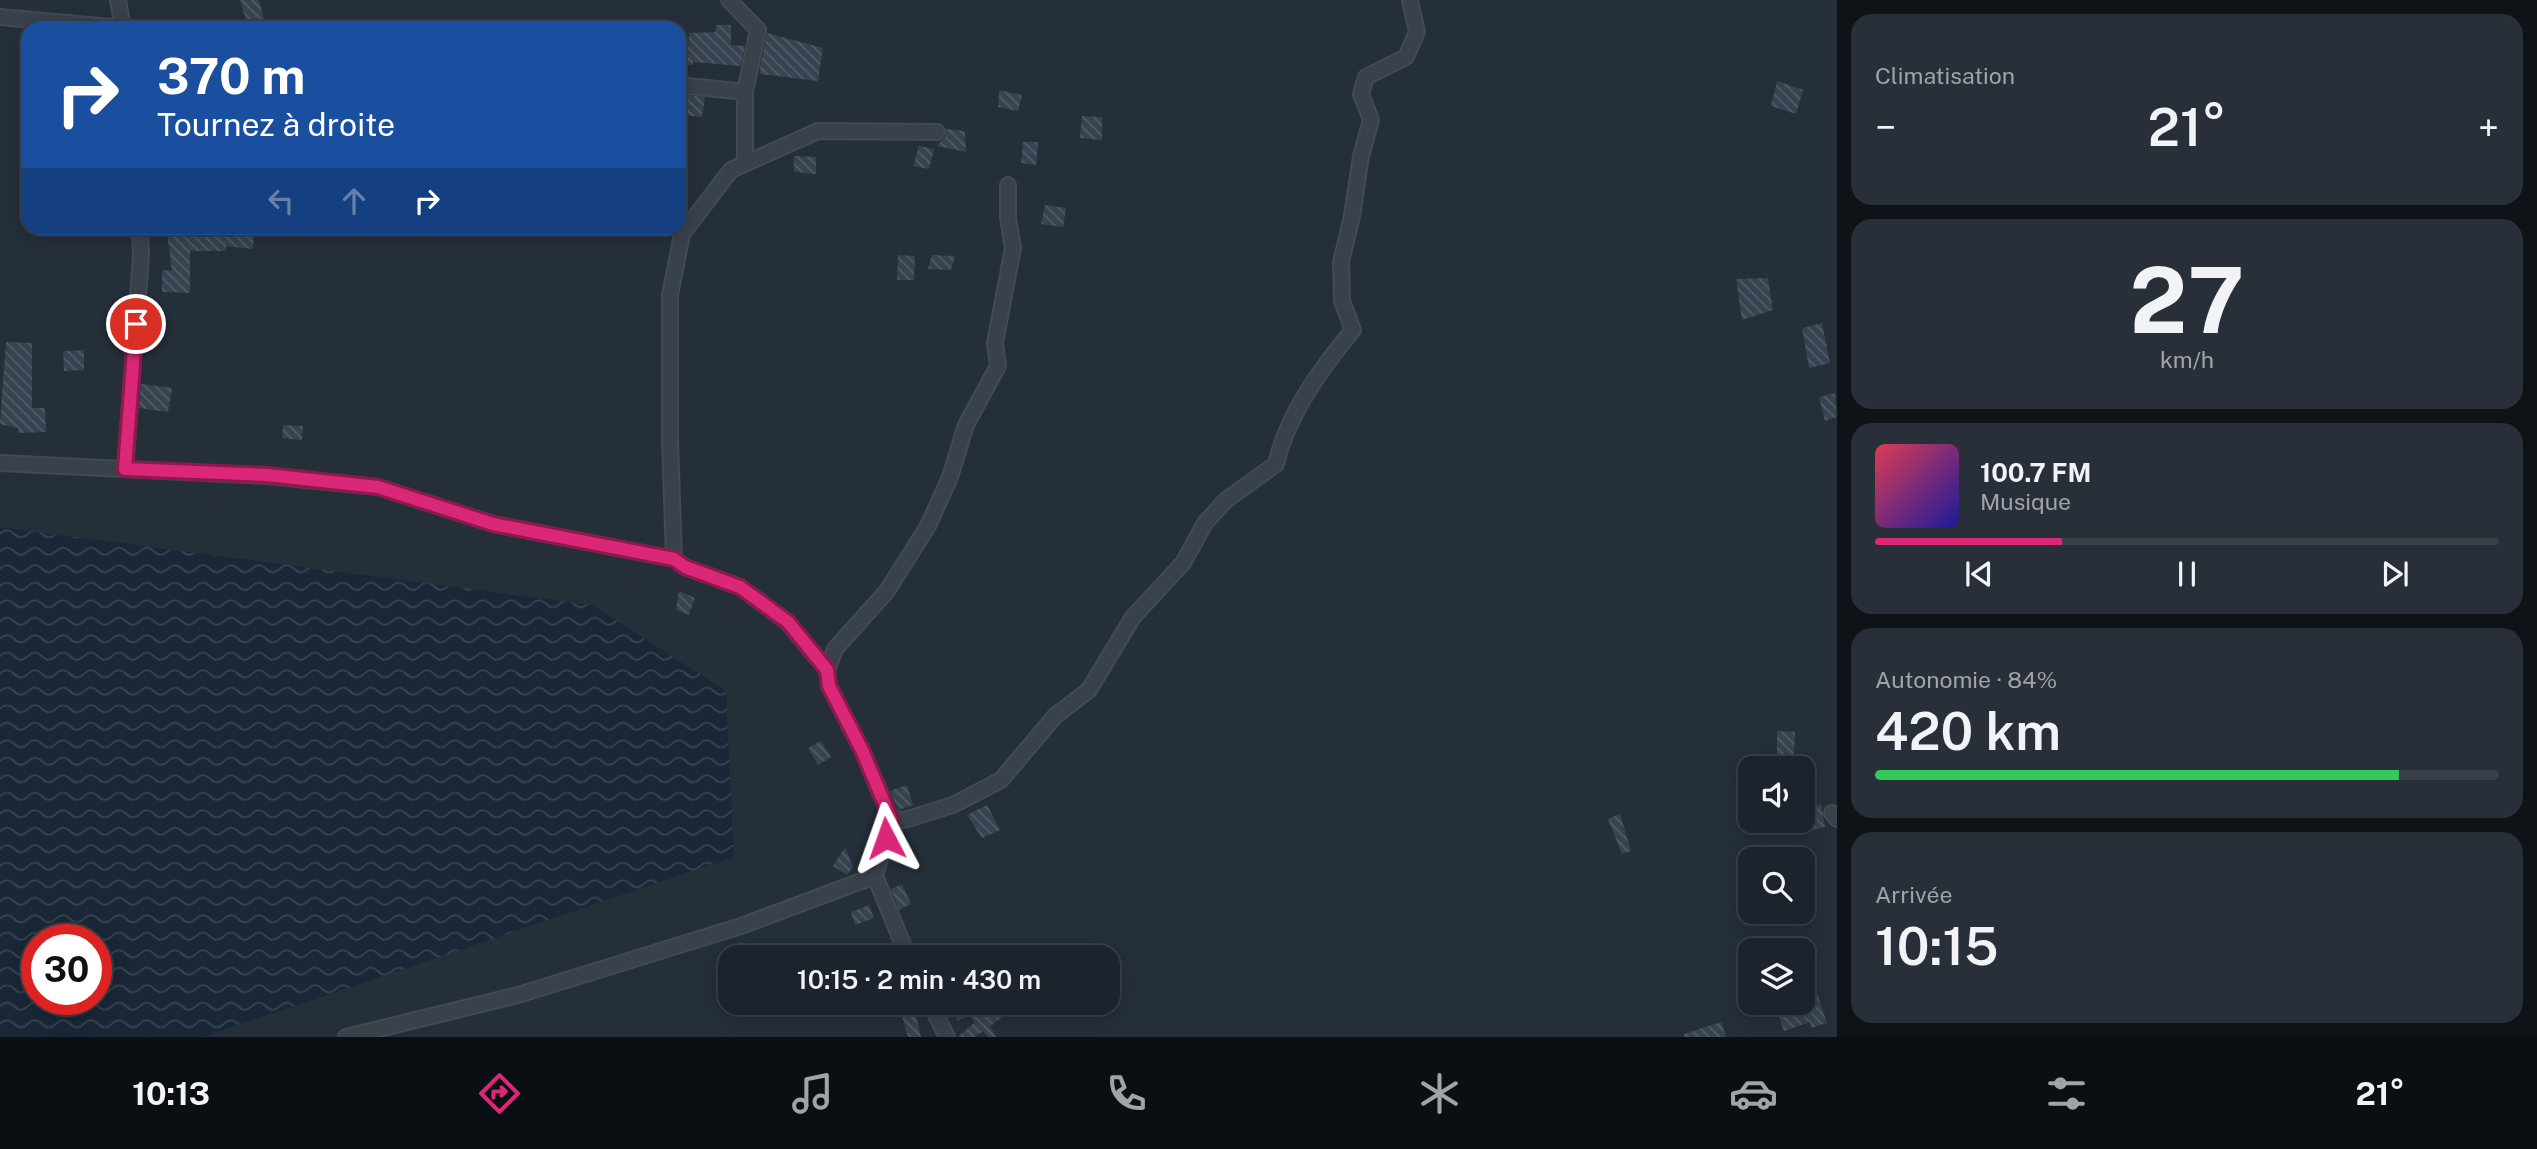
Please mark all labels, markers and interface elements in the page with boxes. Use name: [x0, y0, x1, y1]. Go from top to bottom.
text: 370 m: [157, 47, 306, 105]
icon: right: [42, 49, 133, 140]
text: Climatisation: [1875, 62, 2015, 89]
text: 21°: [2148, 97, 2226, 158]
text: −: [1875, 105, 1896, 150]
text: +: [2478, 105, 2499, 150]
text: Tournez à droite: [157, 106, 395, 143]
icon: left: [262, 182, 300, 220]
icon: ahead: [335, 182, 373, 220]
icon: right: [408, 182, 446, 220]
text: 27: [2130, 247, 2244, 353]
pin: [106, 294, 166, 354]
icon: arrive: [117, 305, 155, 343]
text: km/h: [2160, 346, 2214, 373]
text: 100.7 FM: [1980, 457, 2091, 488]
text: Musique: [1980, 488, 2071, 515]
icon: previous: [1960, 555, 1998, 593]
icon: pause: [2168, 555, 2206, 593]
icon: next: [2376, 555, 2414, 593]
text: Autonomie · 84%: [1875, 666, 2057, 693]
text: 420 km: [1875, 701, 2061, 762]
map controls: [1738, 756, 1815, 1015]
button: sound: [1738, 756, 1815, 833]
position arrow: [849, 801, 923, 875]
button: search: [1738, 847, 1815, 924]
text: Arrivée: [1875, 881, 1952, 908]
text: 10:15: [1875, 916, 1999, 977]
speed limit sign: 30: [21, 924, 112, 1015]
button: layers: [1738, 938, 1815, 1015]
text: 10:15 · 2 min · 430 m: [797, 964, 1041, 995]
icon: directions: [475, 1069, 524, 1118]
icon: music: [788, 1069, 837, 1118]
icon: phone: [1102, 1069, 1151, 1118]
icon: climate: [1415, 1069, 1464, 1118]
icon: car: [1729, 1069, 1778, 1118]
icon: filters: [2042, 1069, 2091, 1118]
text: 10:13: [132, 1075, 210, 1112]
text: 21°: [2356, 1075, 2405, 1112]

